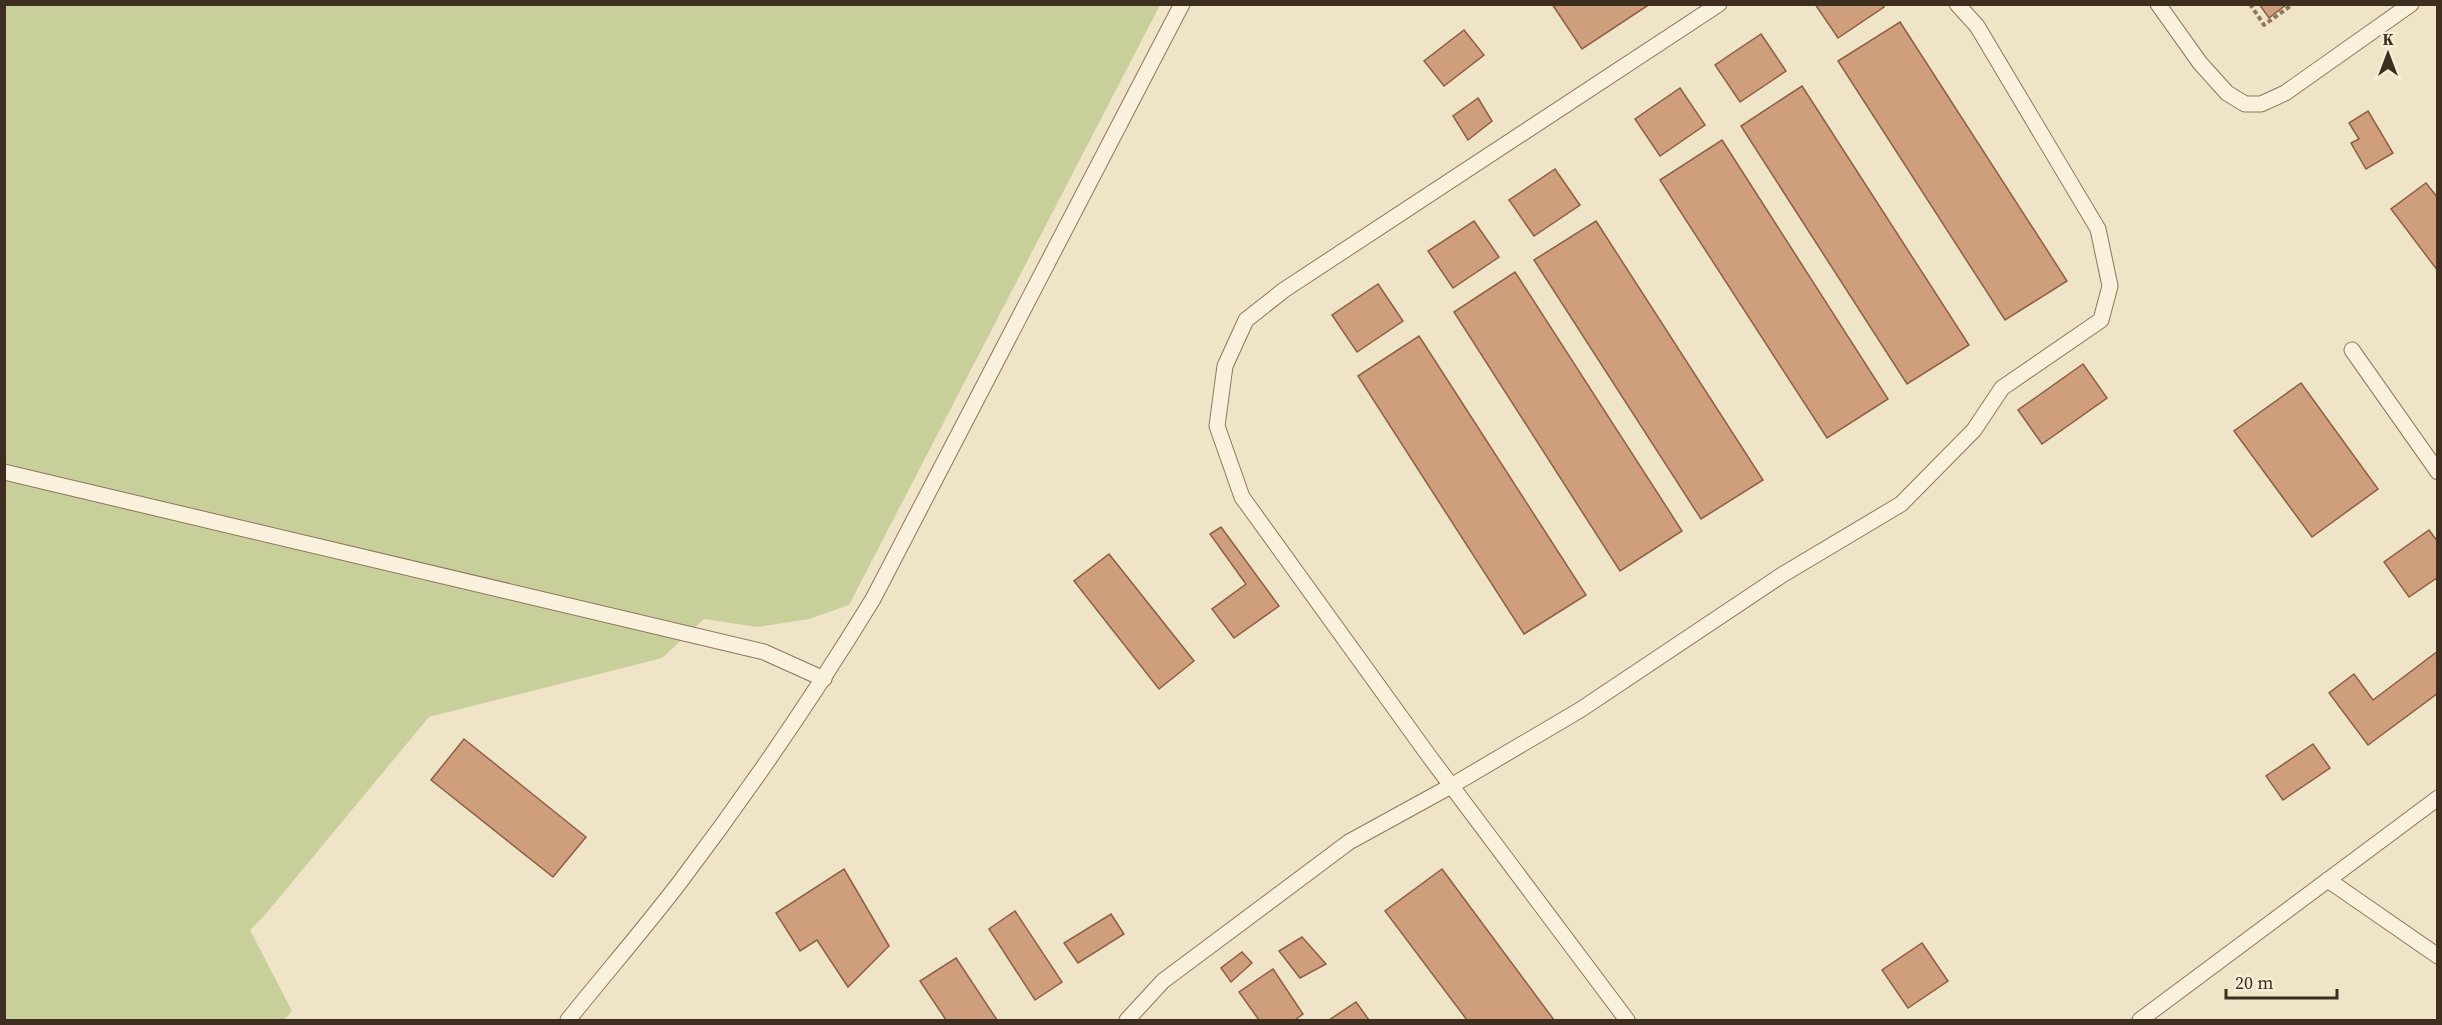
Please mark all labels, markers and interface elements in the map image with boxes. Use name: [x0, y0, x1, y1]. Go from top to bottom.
north arrow: [2358, 24, 2418, 84]
text: K: [2382, 28, 2394, 50]
scale bar: [2226, 962, 2337, 1000]
text: 20 m: [2235, 970, 2273, 995]

